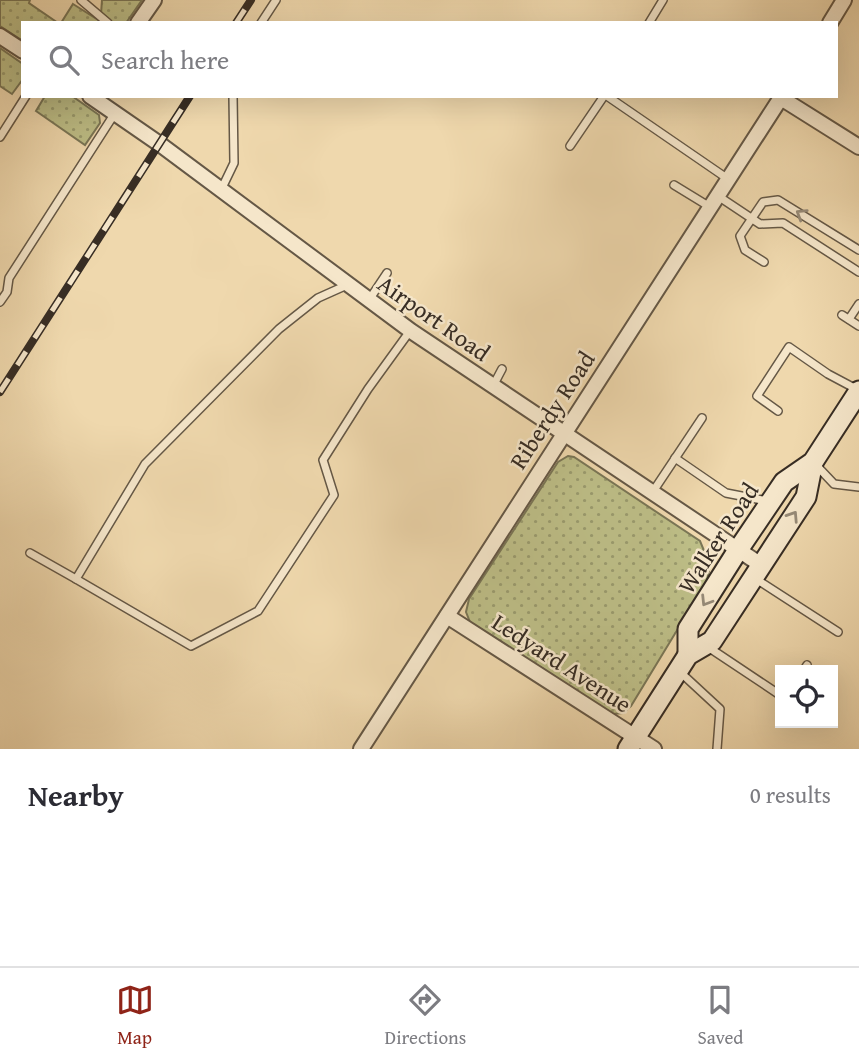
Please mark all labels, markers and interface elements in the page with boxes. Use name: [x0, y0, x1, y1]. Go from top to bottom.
search box: [21, 21, 838, 98]
text: Search here: [101, 40, 229, 79]
icon: search: [45, 41, 83, 79]
one-way arrow: [796, 210, 809, 223]
street label: Airport Road: [371, 266, 498, 370]
street label: Riberdy Road: [501, 344, 603, 476]
street label: Walker Road: [669, 476, 767, 600]
one-way arrow: [785, 511, 798, 524]
one-way arrow: [701, 593, 714, 606]
street label: Ledyard Avenue: [485, 605, 639, 721]
map controls: [775, 665, 838, 728]
button: locate: [775, 665, 838, 728]
text: Nearby: [28, 773, 124, 817]
text: 0 results: [750, 778, 831, 811]
tab: Map: [116, 981, 154, 1051]
tab: Directions: [385, 981, 466, 1051]
tab: Saved: [697, 981, 743, 1051]

